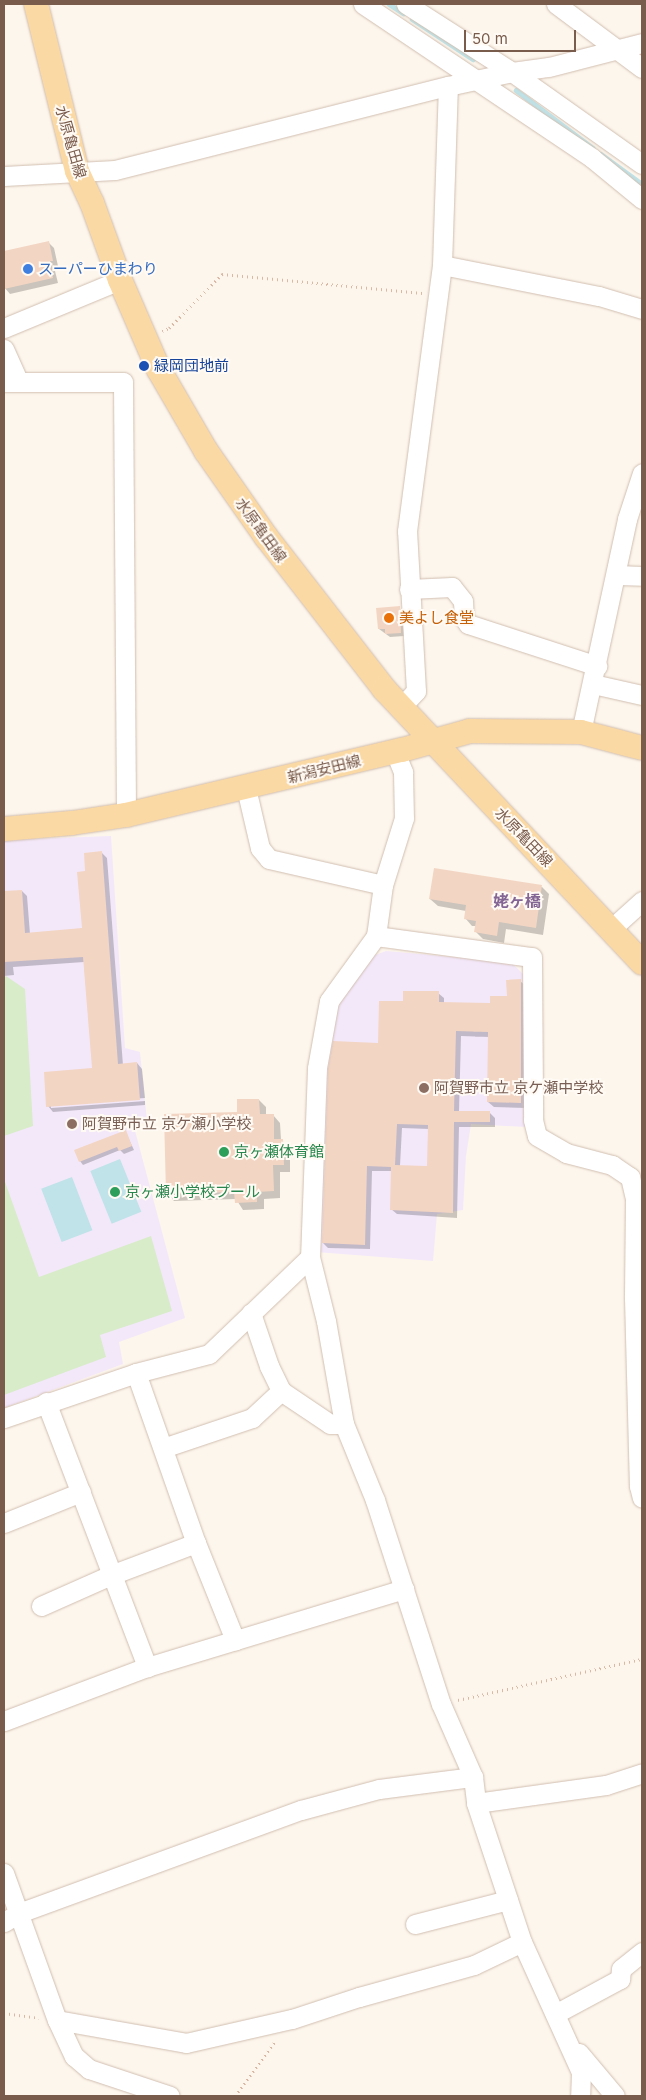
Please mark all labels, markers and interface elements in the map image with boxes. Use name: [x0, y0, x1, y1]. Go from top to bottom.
scale bar: [466, 20, 578, 52]
text: 50 m: [472, 29, 508, 48]
street label: 水原亀田線: [52, 103, 90, 181]
place label: スーパーひまわり: [38, 260, 158, 278]
marker: スーパーひまわり: [22, 263, 34, 275]
place label: 緑岡団地前: [154, 357, 229, 375]
marker: 緑岡団地前: [138, 360, 150, 372]
street label: 水原亀田線: [232, 494, 290, 566]
place label: 美よし食堂: [399, 609, 474, 627]
marker: 美よし食堂: [383, 612, 395, 624]
street label: 新潟安田線: [285, 751, 363, 787]
street label: 水原亀田線: [491, 804, 557, 870]
district label: 姥ヶ橋: [493, 891, 541, 911]
place label: 阿賀野市立 京ケ瀬中学校: [434, 1079, 603, 1097]
marker: 阿賀野市立 京ケ瀬中学校: [418, 1082, 430, 1094]
place label: 阿賀野市立 京ケ瀬小学校: [82, 1115, 251, 1133]
marker: 阿賀野市立 京ケ瀬小学校: [66, 1118, 78, 1130]
place label: 京ヶ瀬体育館: [234, 1143, 324, 1161]
marker: 京ヶ瀬体育館: [218, 1146, 230, 1158]
place label: 京ヶ瀬小学校プール: [125, 1183, 260, 1201]
marker: 京ヶ瀬小学校プール: [109, 1186, 121, 1198]

